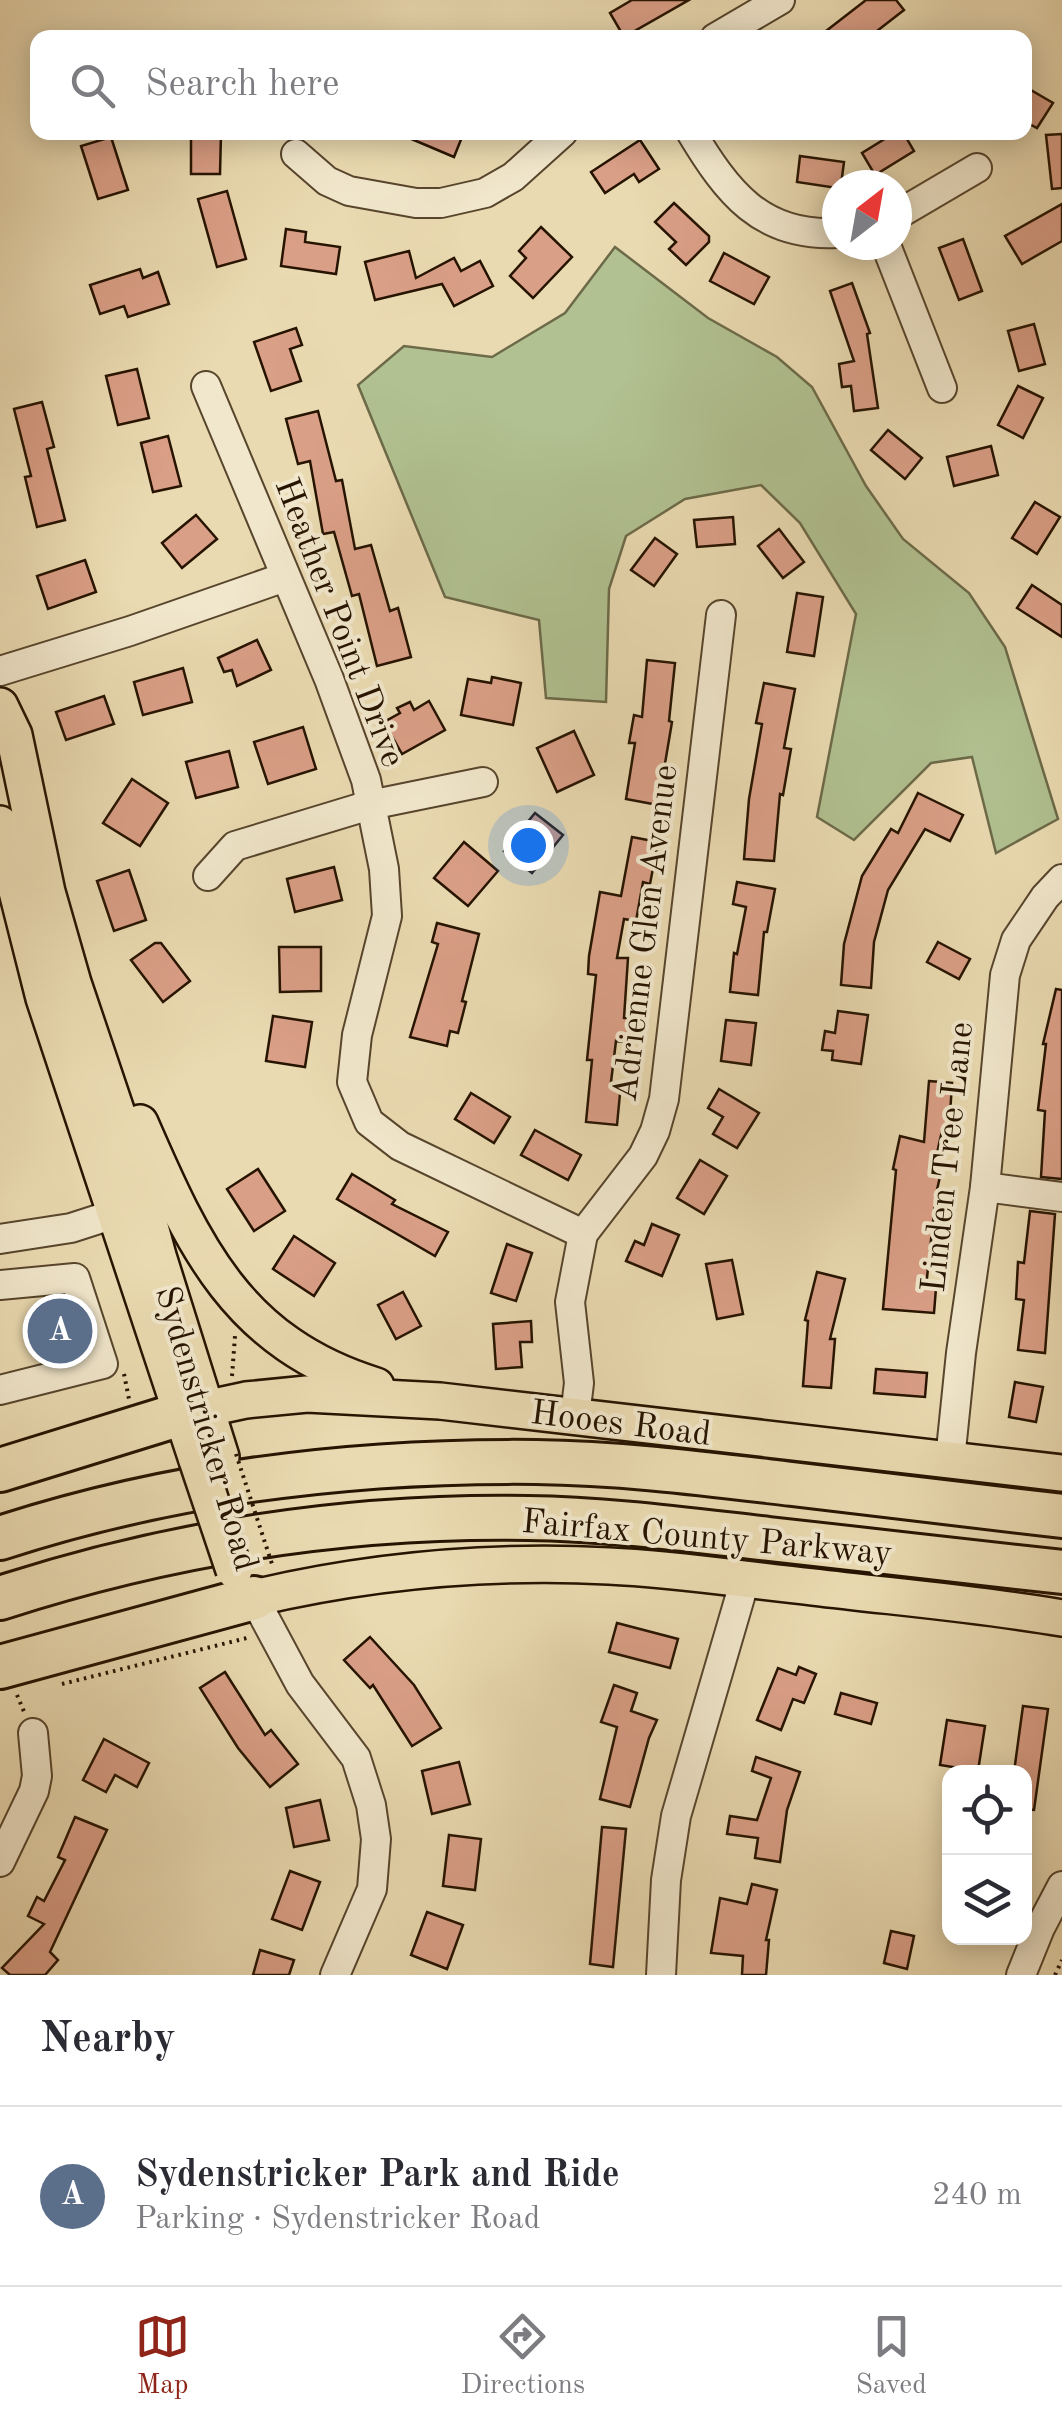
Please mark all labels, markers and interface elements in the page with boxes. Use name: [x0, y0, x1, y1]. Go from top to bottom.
search box: [30, 30, 1032, 140]
icon: search: [65, 58, 120, 113]
text: Search here: [145, 66, 340, 104]
north arrow: [822, 170, 912, 260]
street label: Heather Point Drive: [267, 474, 410, 772]
street label: Adrienne Glen Avenue: [608, 763, 685, 1104]
your location: [503, 820, 554, 871]
street label: Linden Tree Lane: [917, 1020, 980, 1294]
street label: Sydenstricker Road: [148, 1282, 263, 1575]
pin: A: [28, 1294, 92, 1368]
street label: Hooes Road: [529, 1396, 713, 1453]
street label: Fairfax County Parkway: [520, 1505, 893, 1572]
map controls: [942, 1765, 1032, 1945]
button: locate: [942, 1765, 1032, 1855]
button: layers: [942, 1855, 1032, 1945]
text: Nearby: [40, 2019, 176, 2061]
text: Sydenstricker Park and Ride: [135, 2157, 620, 2195]
text: A: [60, 2180, 85, 2212]
text: 240 m: [932, 2180, 1022, 2212]
text: Parking · Sydenstricker Road: [135, 2204, 541, 2236]
tab: Map: [135, 2309, 190, 2404]
tab: Directions: [461, 2309, 585, 2404]
tab: Saved: [855, 2309, 927, 2404]

